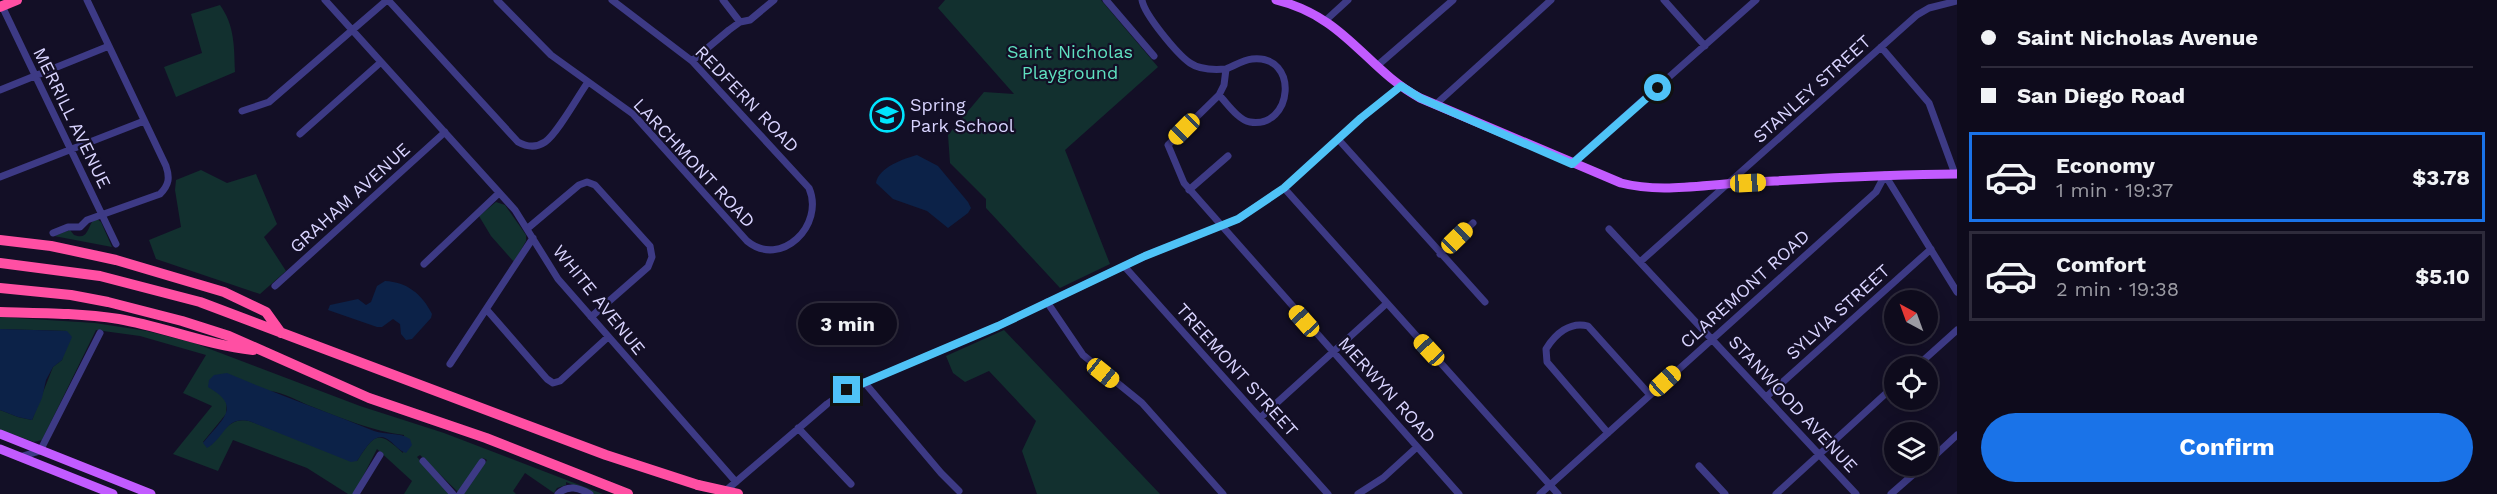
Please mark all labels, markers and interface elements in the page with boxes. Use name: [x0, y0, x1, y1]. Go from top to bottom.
text: Saint Nicholas Avenue: [2017, 25, 2258, 50]
street label: STANLEY STREET: [1749, 30, 1875, 147]
street label: REDFERN ROAD: [691, 41, 804, 156]
park label: Saint Nicholas Playground: [1007, 41, 1133, 83]
street label: MERRILL AVENUE: [29, 44, 116, 192]
route start: [1644, 74, 1671, 101]
text: San Diego Road: [2017, 83, 2185, 108]
street label: LARCHMONT ROAD: [629, 94, 759, 231]
place label: Spring Park School: [910, 94, 1015, 136]
school or university icon: Spring Park School: [869, 97, 905, 133]
car: [1165, 110, 1203, 148]
street label: GRAHAM AVENUE: [285, 138, 414, 257]
icon: car: [1984, 150, 2038, 204]
text: Economy: [2056, 153, 2155, 178]
text: $3.78: [2412, 165, 2470, 190]
car: [1730, 173, 1766, 193]
text: 1 min · 19:37: [2056, 178, 2173, 202]
car: [1438, 219, 1476, 257]
street label: CLAREMONT ROAD: [1676, 225, 1814, 352]
street label: WHITE AVENUE: [549, 241, 650, 359]
icon: car: [1984, 249, 2038, 303]
text: Comfort: [2056, 252, 2146, 277]
street label: SYLVIA STREET: [1782, 260, 1894, 364]
text: $5.10: [2415, 264, 2470, 289]
text: 2 min · 19:38: [2056, 277, 2179, 301]
north arrow: [1884, 290, 1938, 344]
map controls: [1884, 290, 1938, 476]
street label: TREEMONT STREET: [1172, 299, 1303, 441]
car: [1285, 302, 1323, 340]
callout: 3 min: [798, 303, 896, 345]
text: 3 min: [820, 312, 875, 336]
car: [1410, 331, 1448, 369]
street label: STANWOOD AVENUE: [1725, 331, 1862, 476]
street label: MERWYN ROAD: [1334, 332, 1440, 447]
car: [1083, 355, 1123, 391]
button: locate: [1884, 356, 1938, 410]
car: [1646, 362, 1684, 400]
route end: [833, 376, 860, 403]
button: Confirm: [1981, 413, 2473, 482]
button: layers: [1884, 422, 1938, 476]

